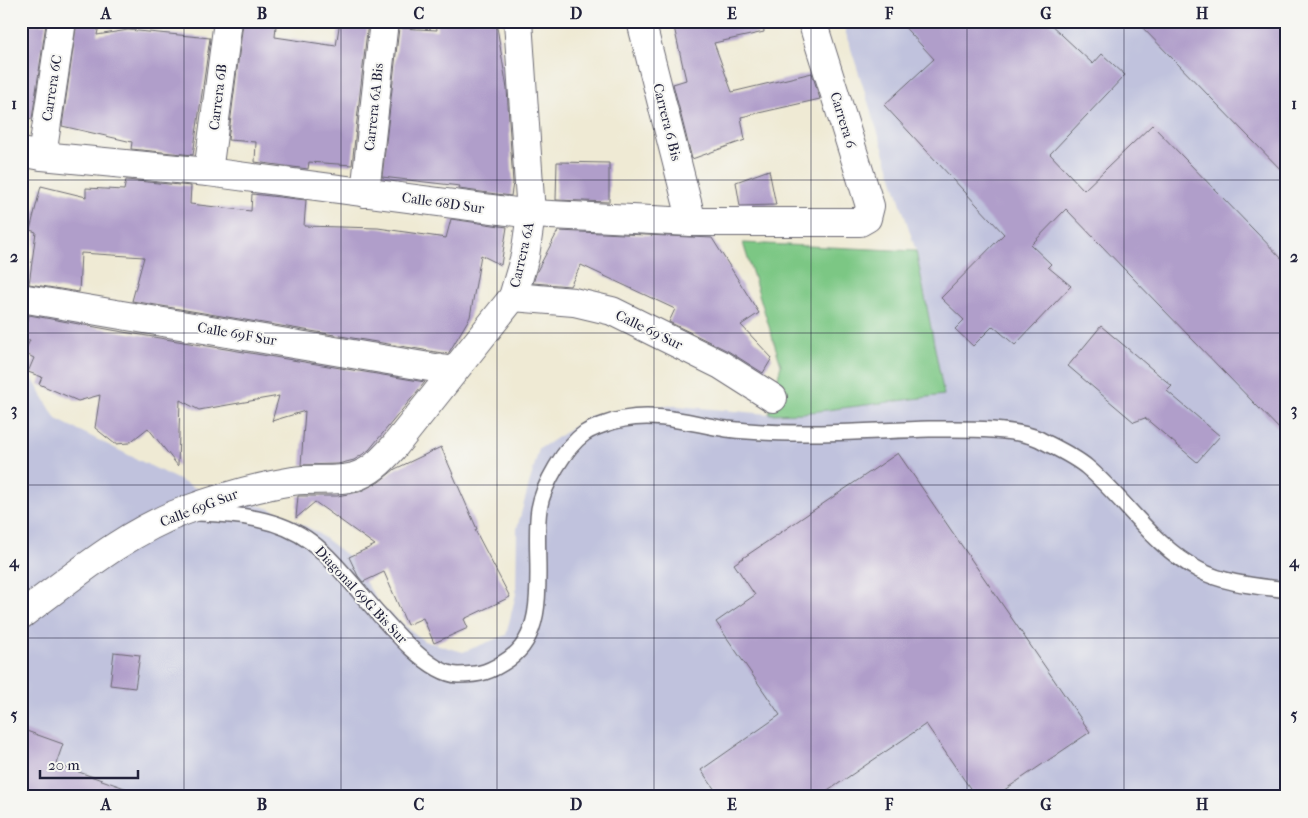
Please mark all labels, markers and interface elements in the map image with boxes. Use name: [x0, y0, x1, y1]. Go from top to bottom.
text: A: [100, 4, 112, 23]
text: B: [257, 4, 267, 23]
text: C: [414, 4, 425, 23]
text: D: [570, 4, 582, 23]
text: E: [727, 4, 737, 23]
text: F: [884, 4, 894, 23]
text: G: [1040, 4, 1052, 23]
text: H: [1196, 4, 1209, 23]
street label: Carrera 6C: [38, 54, 66, 122]
street label: Carrera 6A Bis: [361, 62, 387, 152]
street label: Carrera 6B: [205, 63, 231, 131]
street label: Carrera 6 Bis: [649, 82, 685, 162]
street label: Carrera 6: [826, 90, 860, 150]
text: 1: [11, 94, 17, 113]
text: 1: [1291, 94, 1297, 113]
street label: Calle 68D Sur: [401, 189, 485, 217]
street label: Carrera 6A: [506, 220, 538, 289]
text: 2: [10, 247, 18, 266]
text: 2: [1290, 247, 1298, 266]
street label: Calle 69 Sur: [613, 306, 685, 354]
street label: Calle 69F Sur: [196, 319, 278, 349]
text: 3: [11, 400, 17, 420]
text: 3: [1291, 400, 1297, 420]
street label: Calle 69G Sur: [158, 485, 241, 531]
street label: Diagonal 69G Bis Sur: [311, 543, 411, 647]
text: 4: [8, 552, 20, 572]
text: 4: [1288, 552, 1300, 572]
text: 5: [11, 705, 18, 724]
text: 5: [1291, 705, 1298, 724]
scale bar: [40, 748, 138, 780]
text: 20 m: [48, 756, 80, 774]
text: A: [100, 795, 112, 814]
text: B: [257, 795, 267, 814]
text: C: [414, 795, 425, 814]
text: D: [570, 795, 582, 814]
text: E: [727, 795, 737, 814]
text: F: [884, 795, 894, 814]
text: G: [1040, 795, 1052, 814]
text: H: [1196, 795, 1209, 814]

